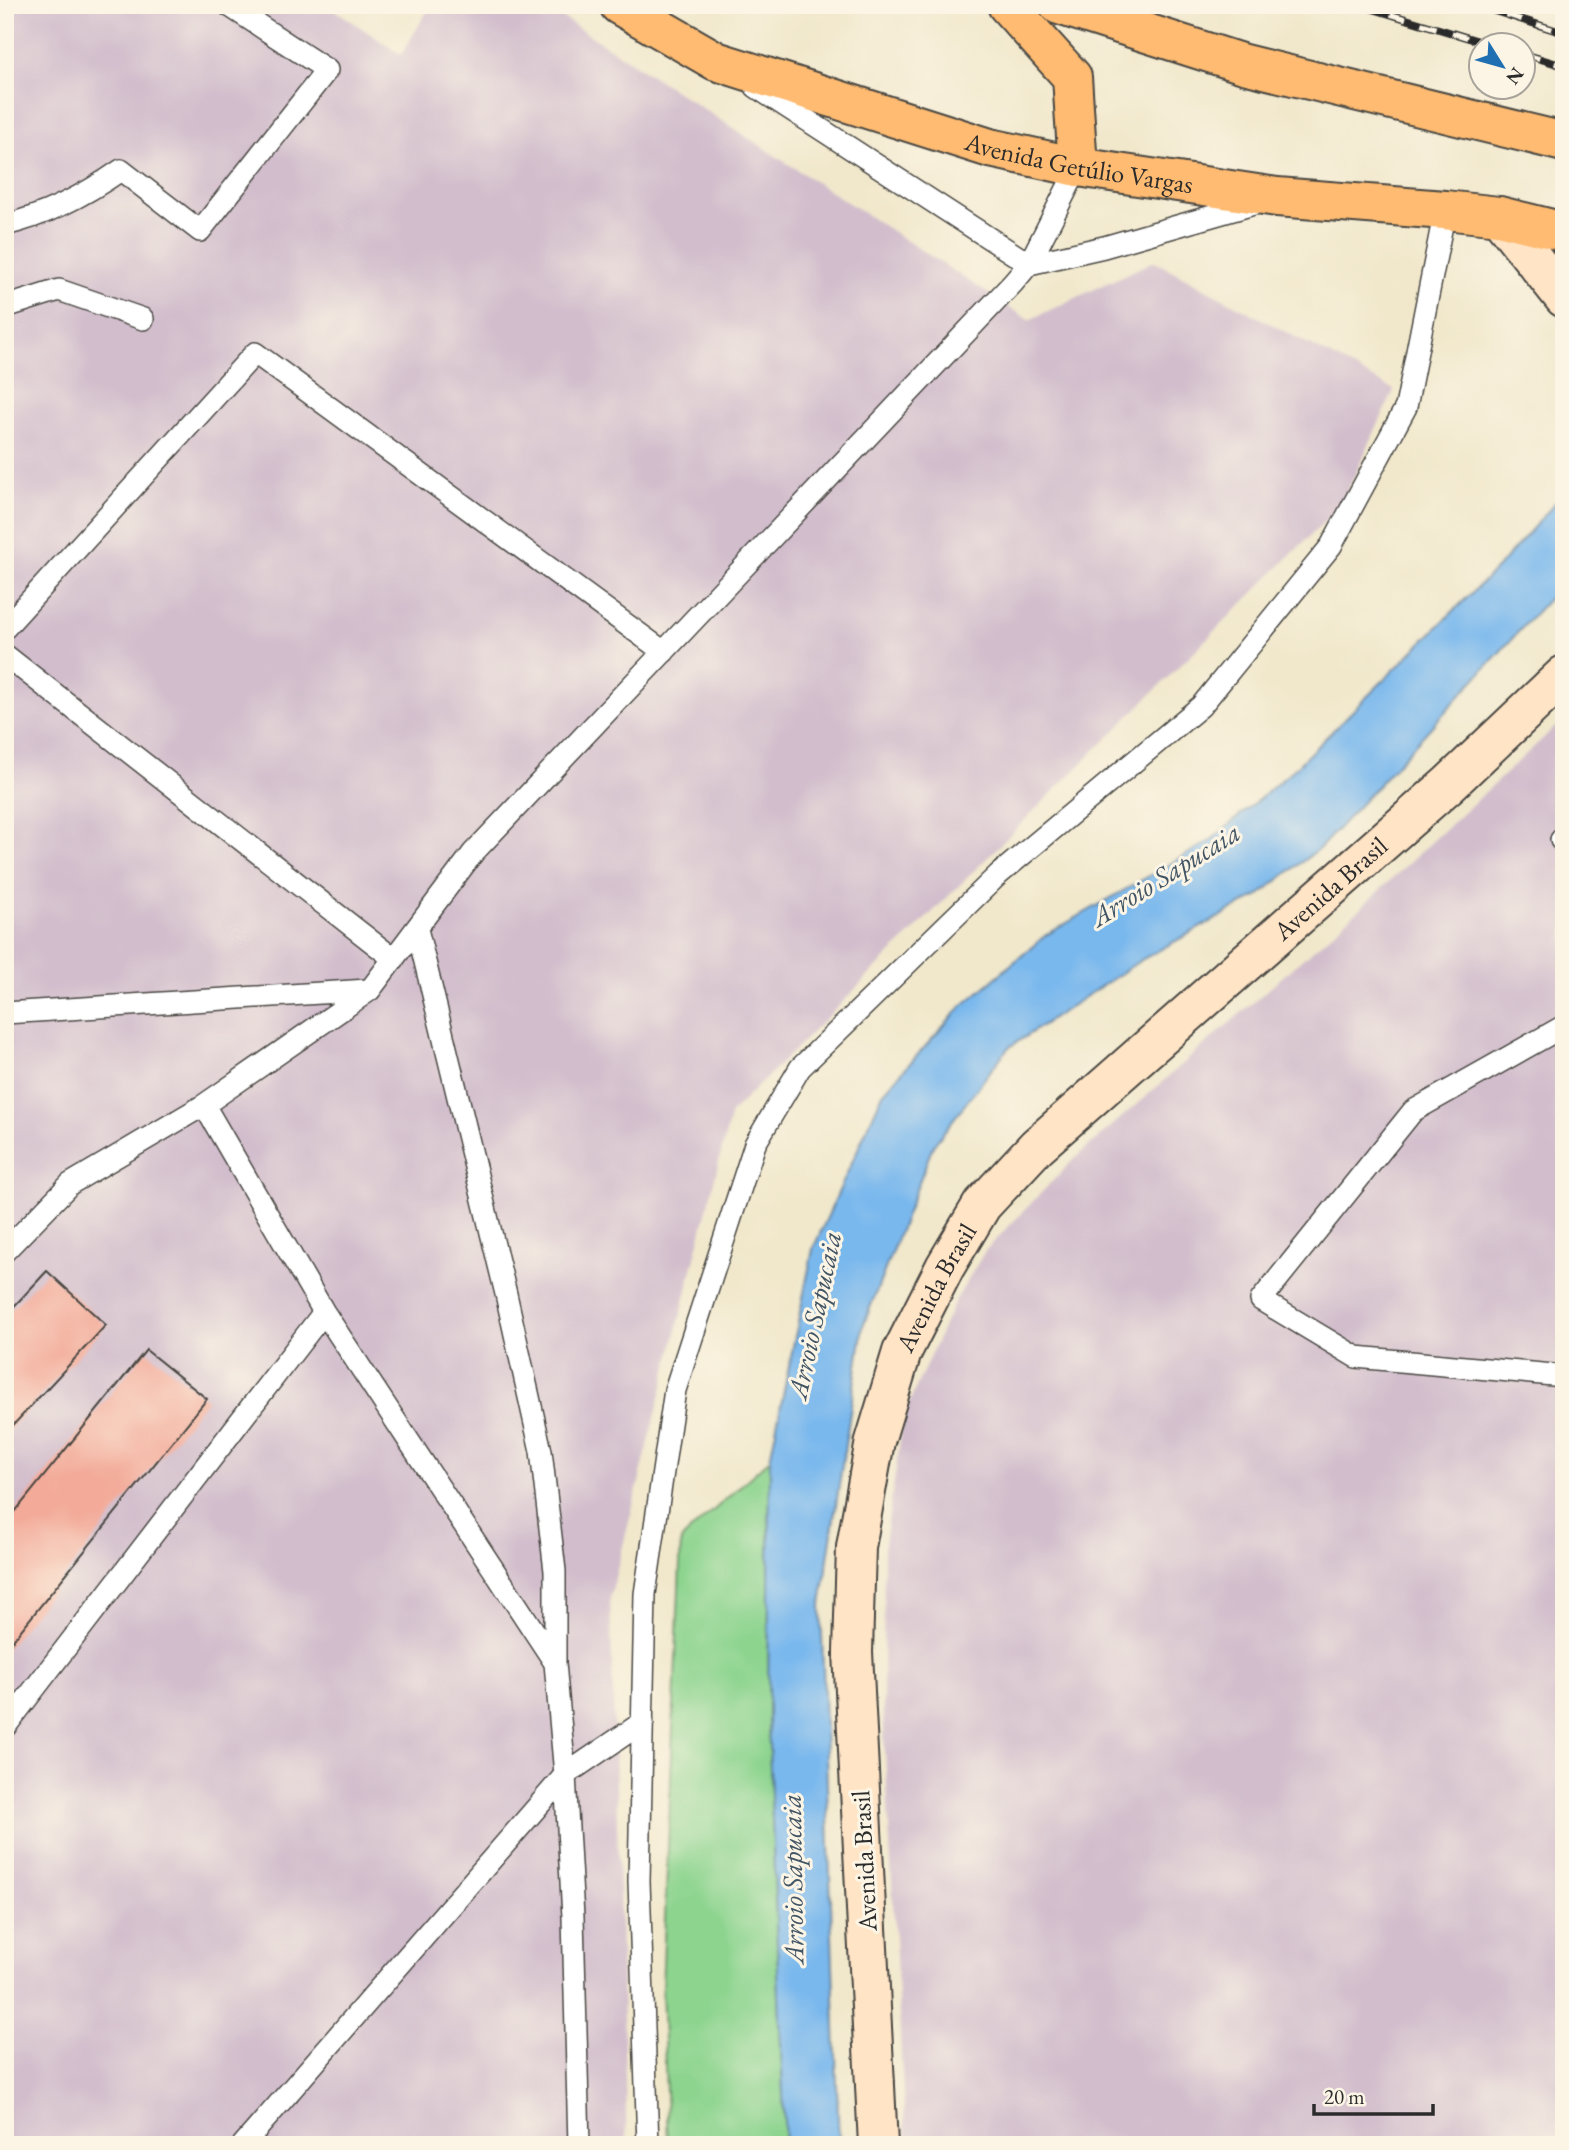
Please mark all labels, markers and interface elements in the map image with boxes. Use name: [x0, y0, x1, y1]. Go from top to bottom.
north arrow: [1468, 32, 1538, 102]
text: N: [1500, 62, 1530, 90]
street label: Avenida Getúlio Vargas: [960, 124, 1196, 201]
water label: Arroio Sapucaia: [1082, 814, 1247, 935]
street label: Avenida Brasil: [1265, 829, 1395, 948]
street label: Avenida Brasil: [887, 1217, 984, 1359]
water label: Arroio Sapucaia: [778, 1228, 849, 1404]
street label: Avenida Brasil: [843, 1790, 885, 1933]
water label: Arroio Sapucaia: [773, 1794, 812, 1966]
scale bar: [1314, 2073, 1432, 2117]
text: 20 m: [1324, 2083, 1365, 2110]

